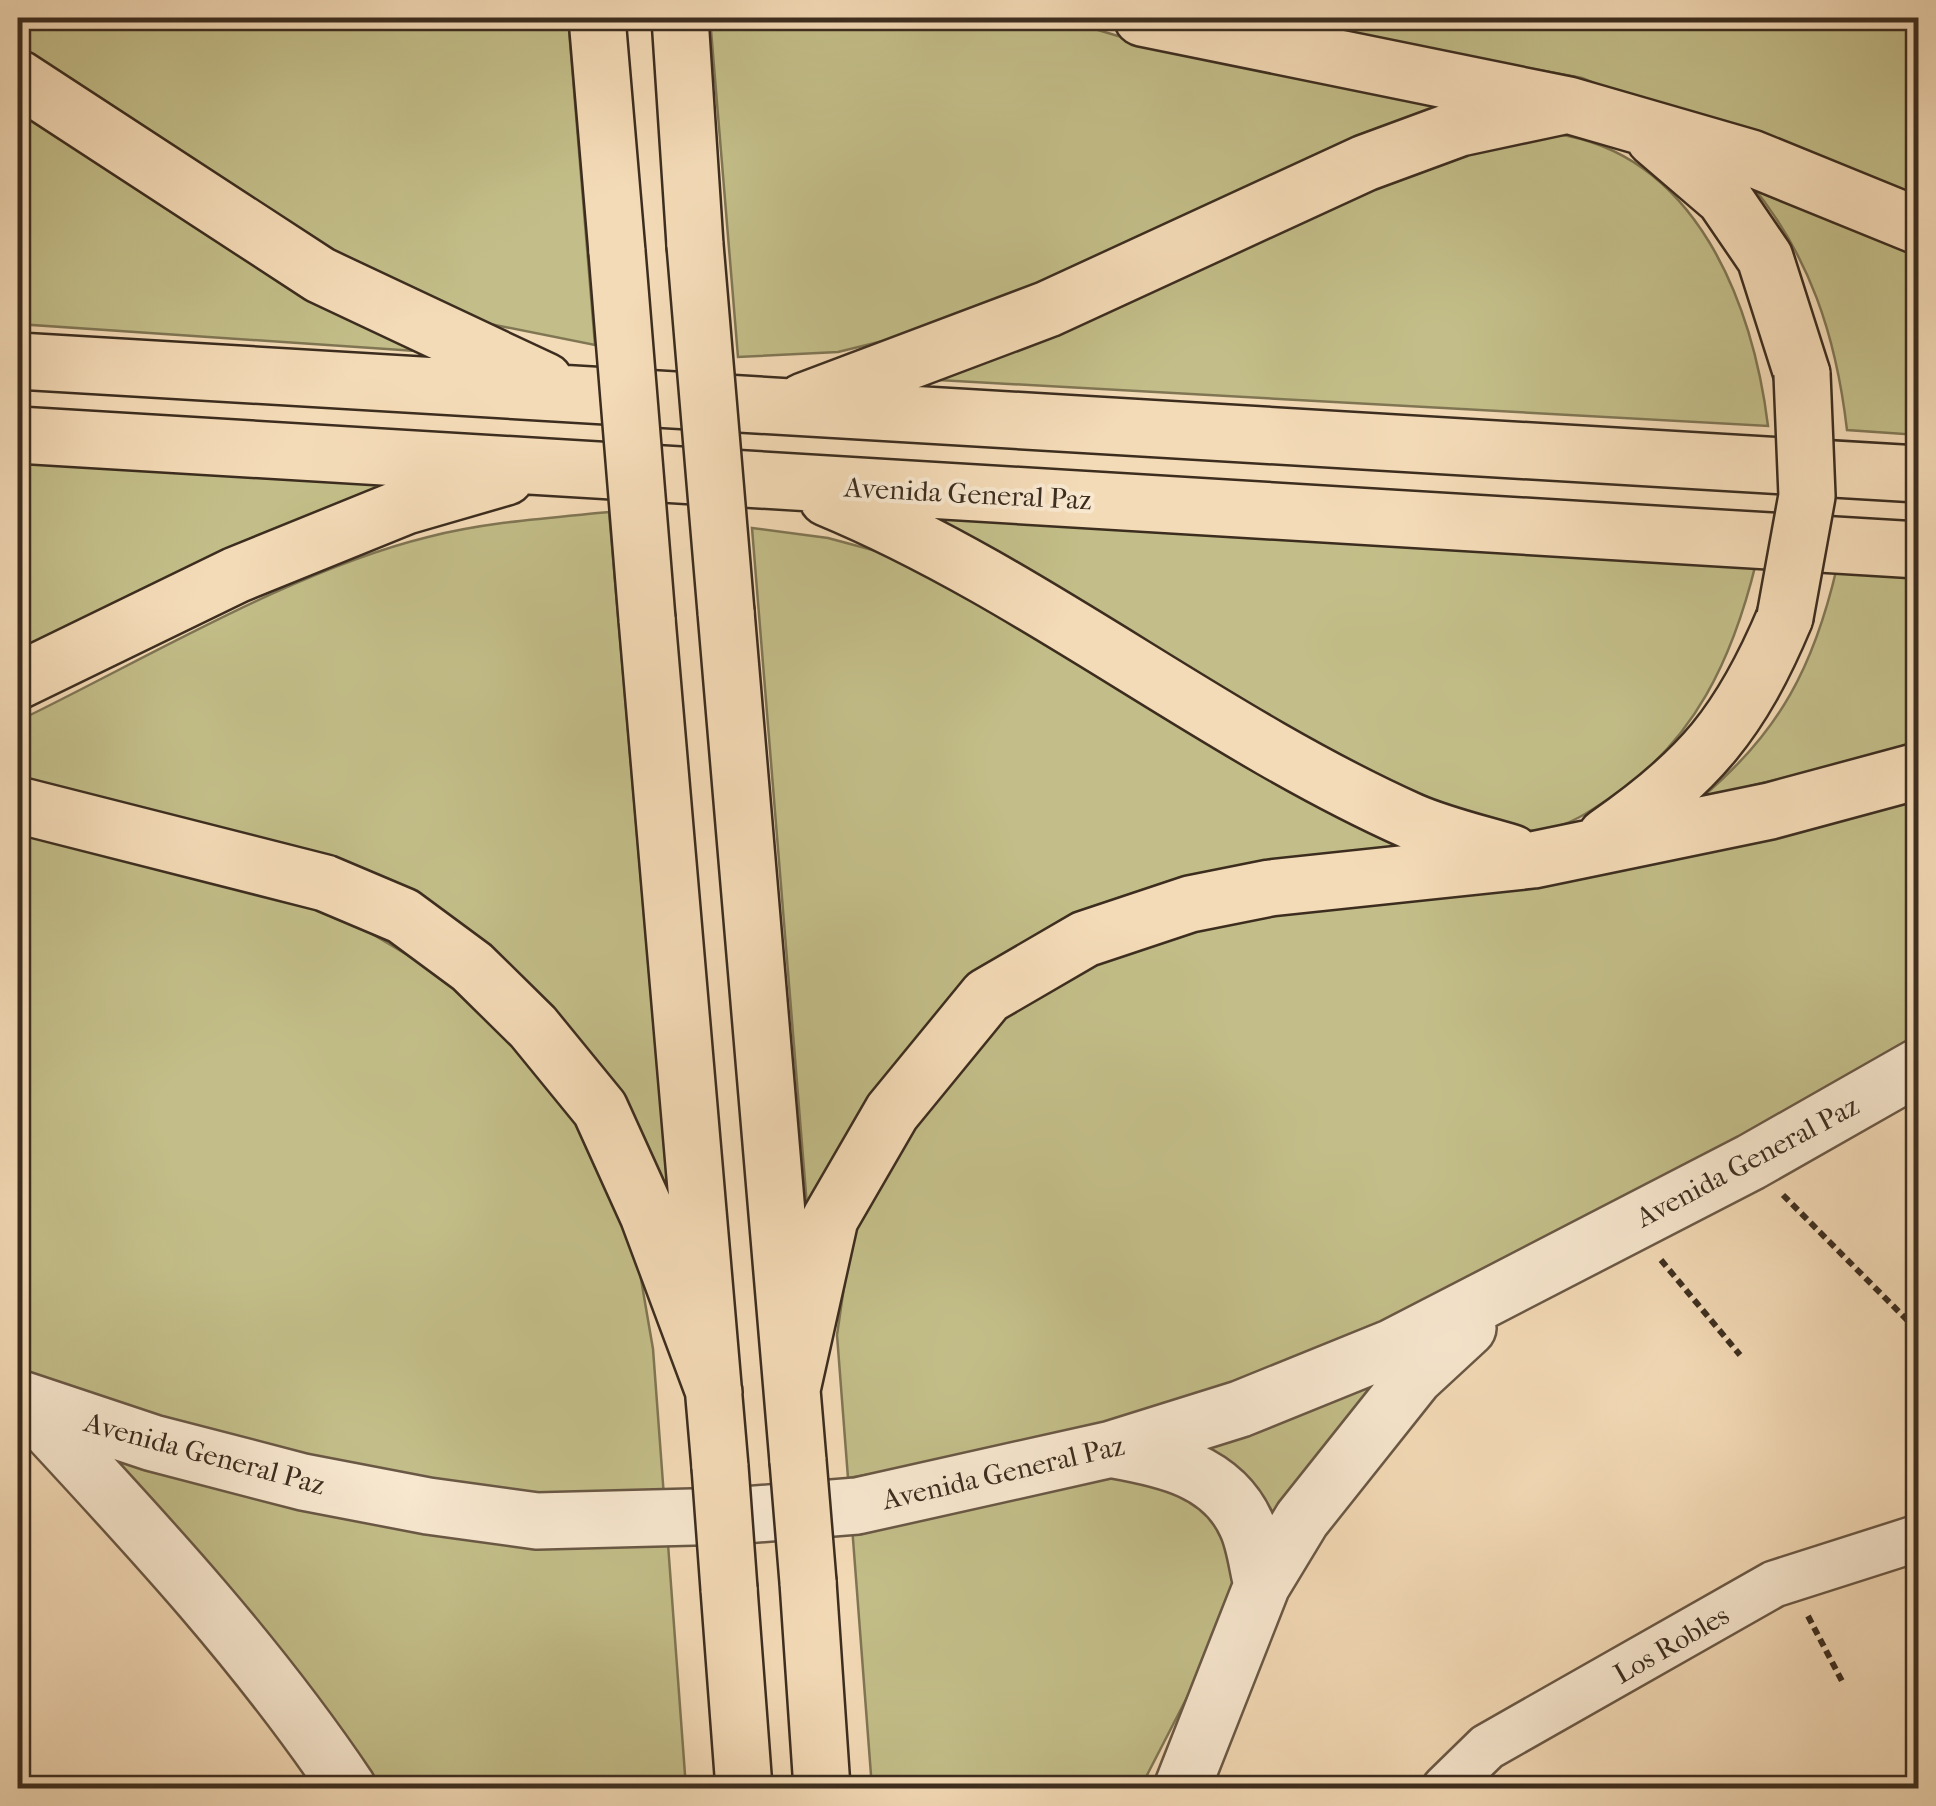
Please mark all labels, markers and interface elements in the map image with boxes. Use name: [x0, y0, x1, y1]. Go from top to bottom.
street label: Avenida General Paz: [842, 470, 1092, 516]
street label: Avenida General Paz: [1629, 1089, 1864, 1235]
street label: Avenida General Paz: [80, 1405, 329, 1501]
street label: Avenida General Paz: [878, 1429, 1127, 1517]
street label: Los Robles: [1608, 1598, 1735, 1691]

